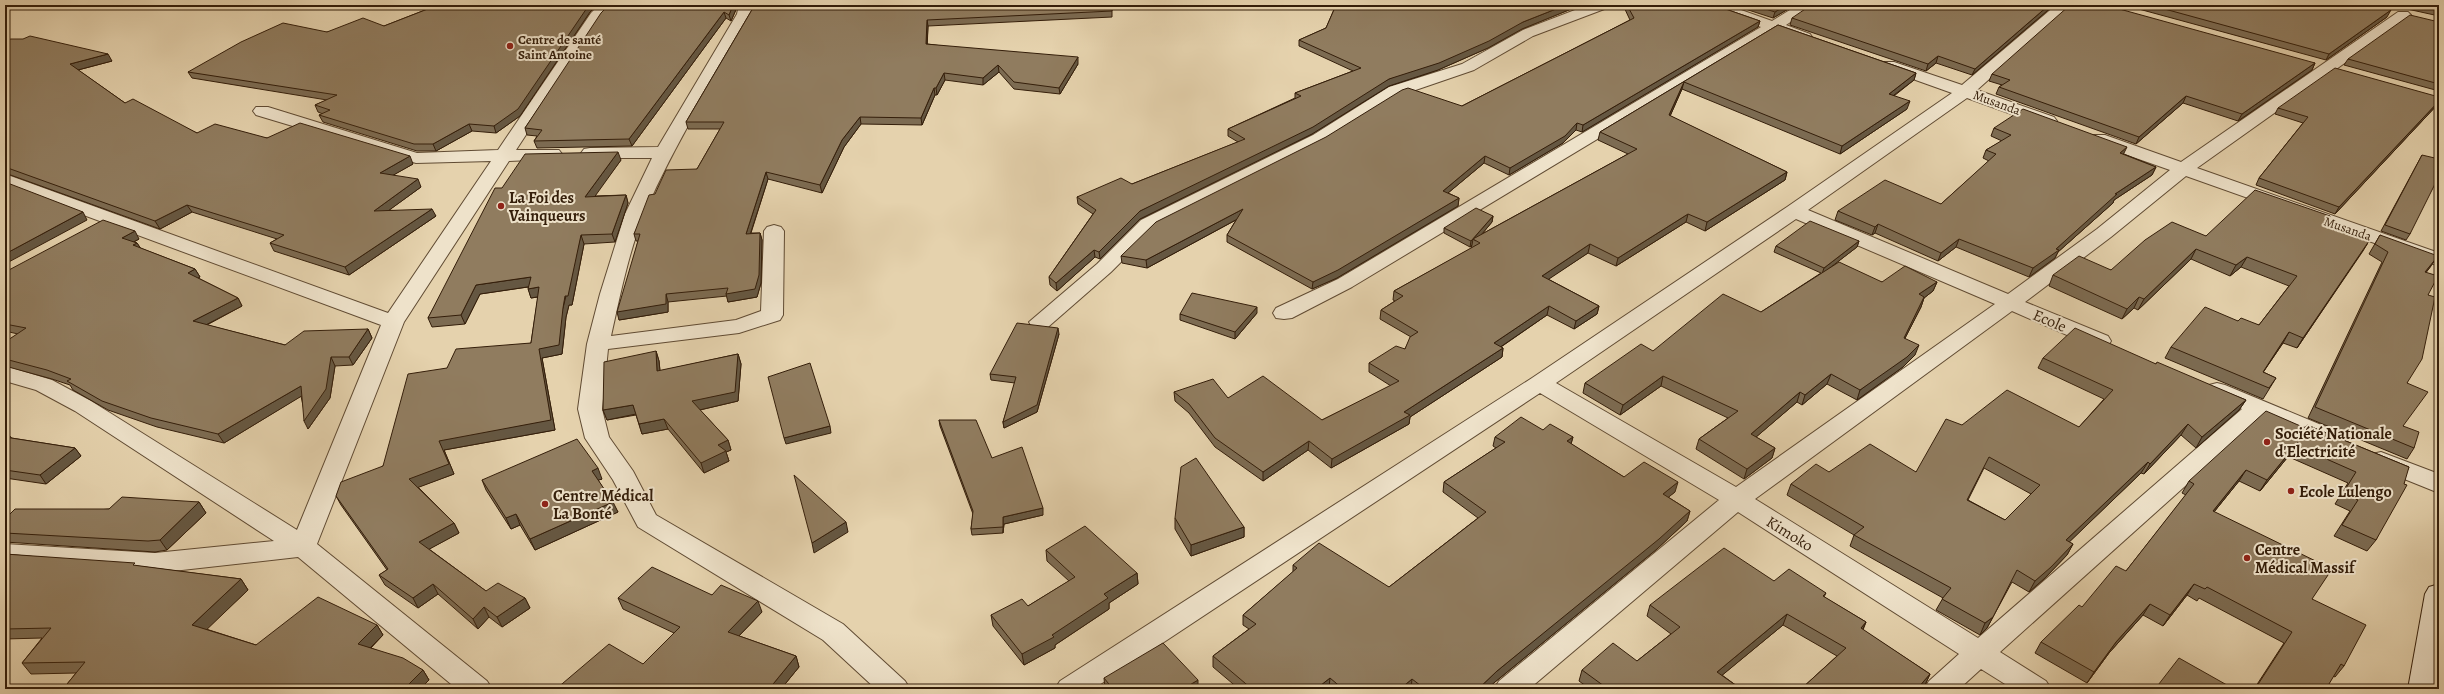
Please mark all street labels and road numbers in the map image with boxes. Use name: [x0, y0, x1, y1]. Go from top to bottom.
street label: Musanda: [1971, 86, 2023, 119]
street label: Musanda: [2322, 212, 2374, 245]
street label: Ecole: [2029, 304, 2070, 338]
street label: Kimoko: [1762, 511, 1817, 557]

